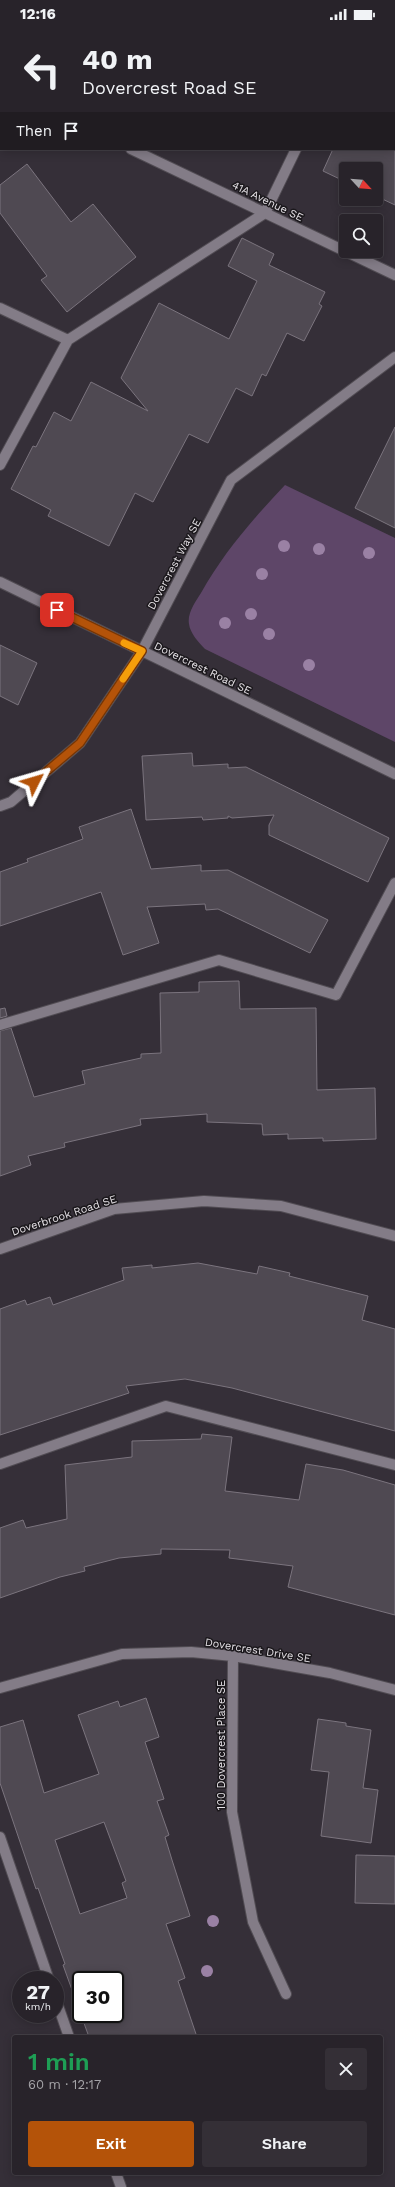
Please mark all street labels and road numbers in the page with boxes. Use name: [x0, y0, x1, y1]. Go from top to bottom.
street label: 41A Avenue SE: [230, 179, 306, 224]
street label: Dovercrest Way SE: [145, 517, 204, 612]
street label: Dovercrest Road SE: [152, 639, 254, 698]
street label: Doverbrook Road SE: [10, 1192, 118, 1239]
street label: Dovercrest Drive SE: [204, 1636, 312, 1665]
street label: 100 Dovercrest Place SE: [215, 1680, 228, 1810]

